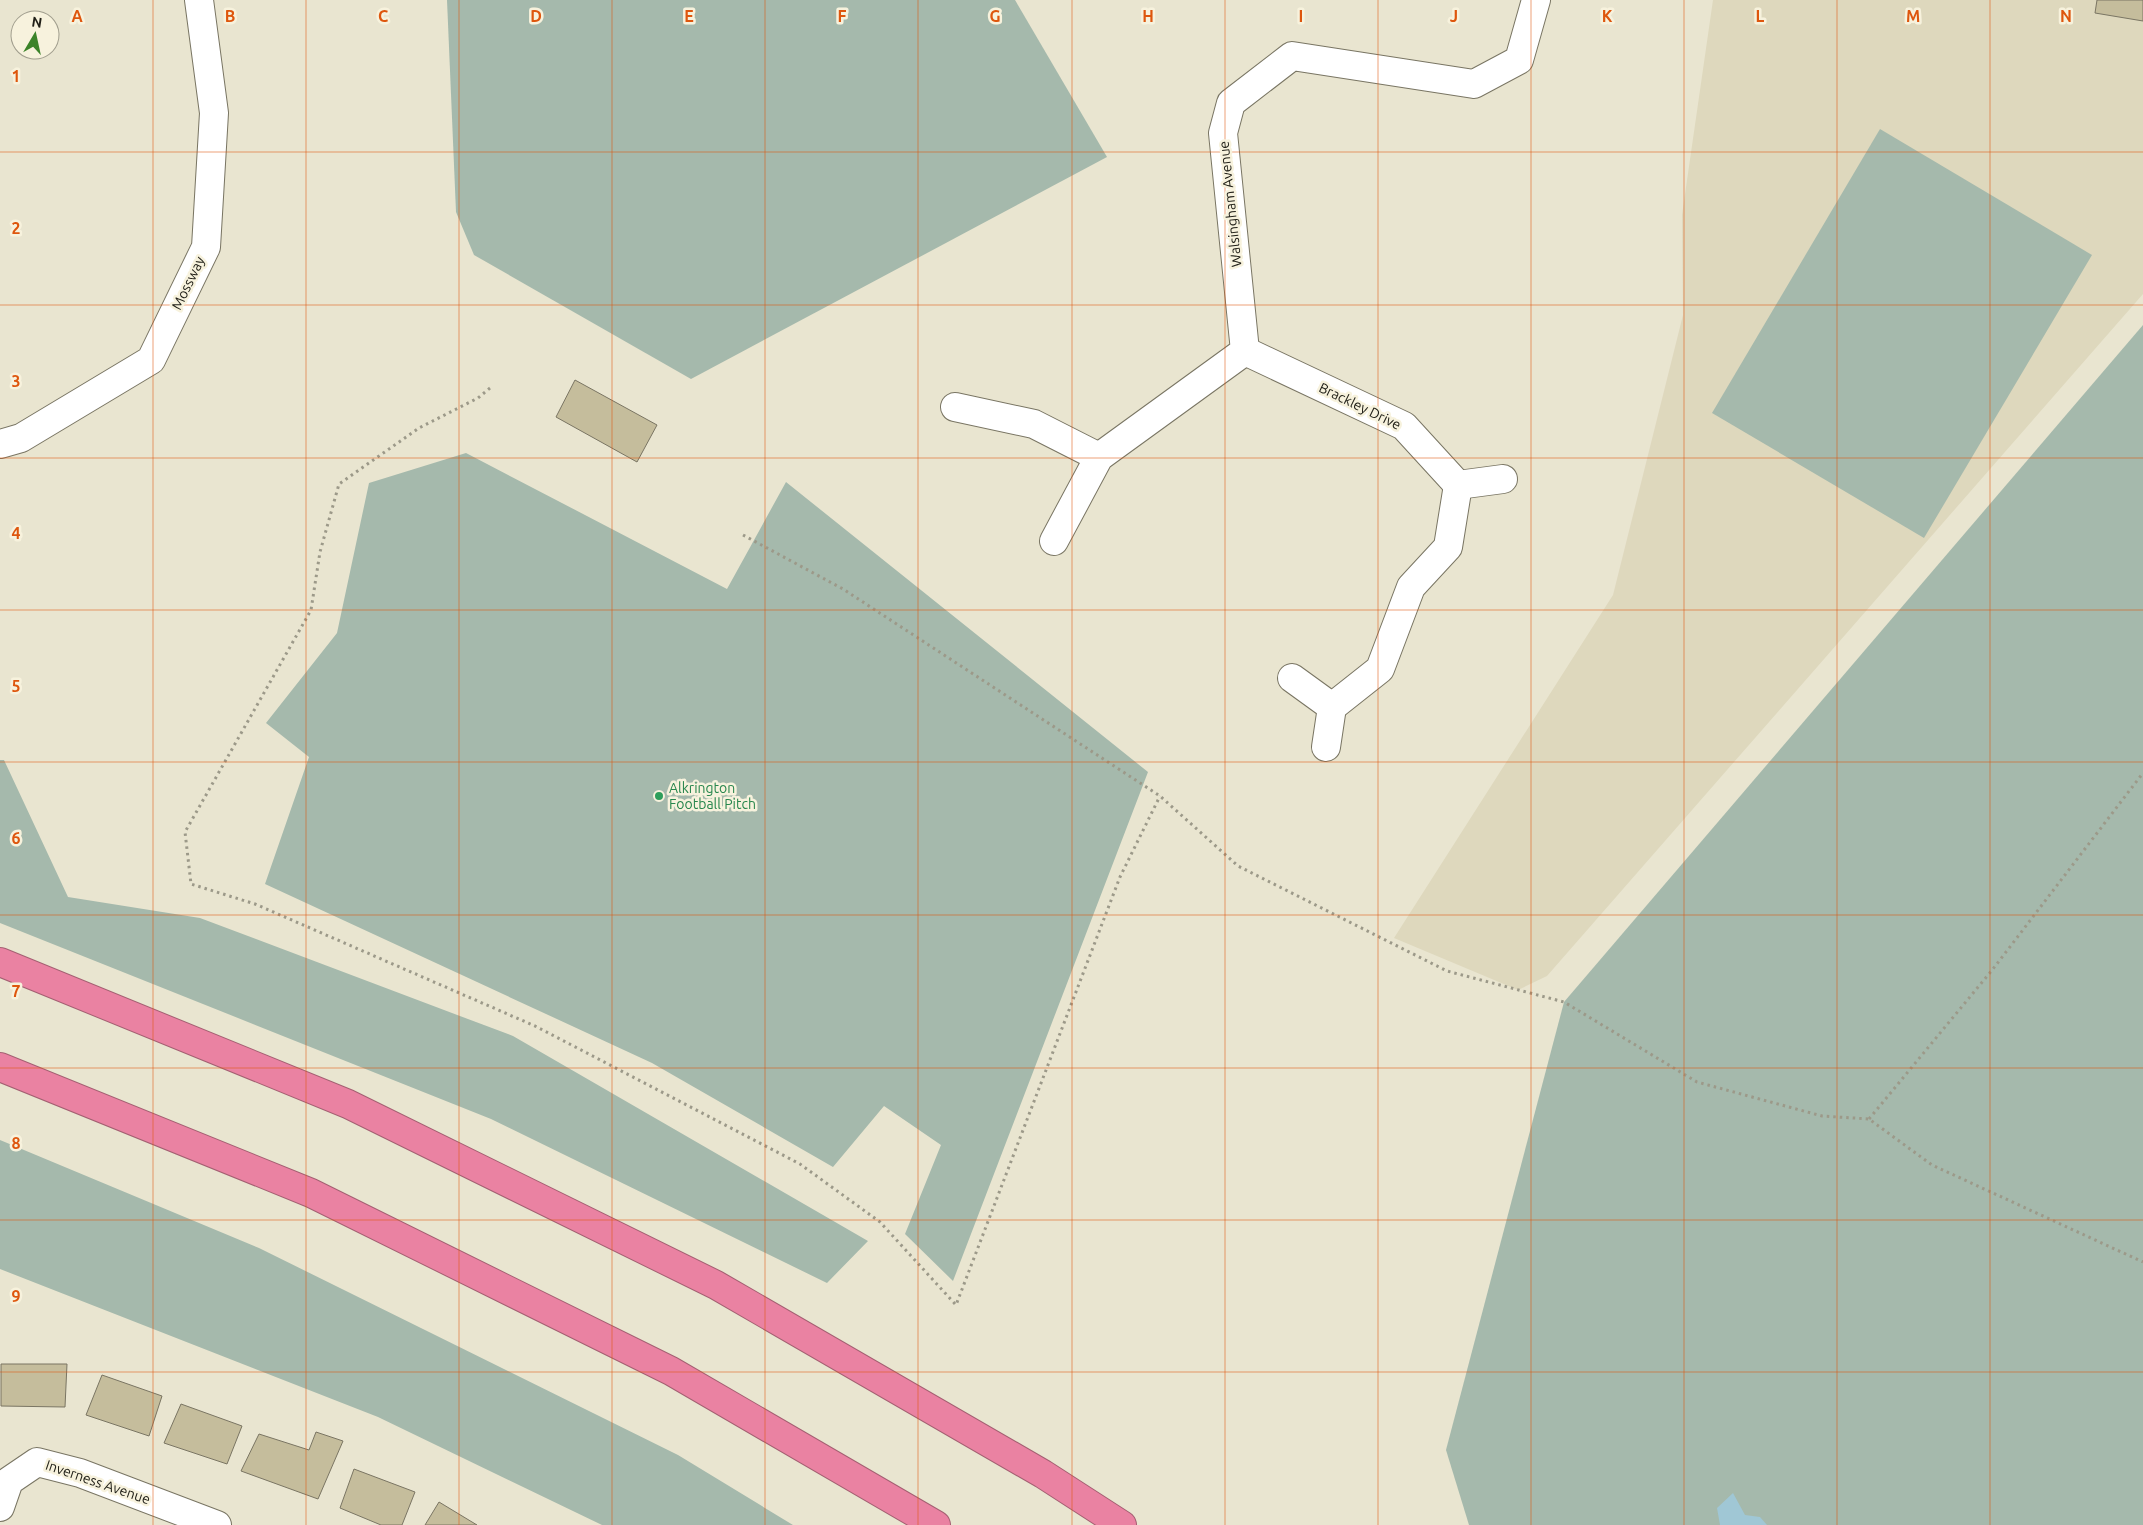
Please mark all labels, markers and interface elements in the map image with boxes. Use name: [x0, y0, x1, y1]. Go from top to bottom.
text: A: [71, 7, 83, 25]
text: B: [225, 7, 235, 25]
text: C: [378, 7, 388, 25]
text: D: [530, 7, 542, 25]
text: E: [684, 7, 694, 25]
text: F: [838, 7, 847, 25]
text: G: [989, 7, 1001, 25]
text: H: [1142, 7, 1154, 25]
text: I: [1299, 7, 1303, 25]
text: J: [1450, 7, 1458, 25]
text: K: [1602, 7, 1613, 25]
text: L: [1756, 7, 1765, 25]
text: M: [1906, 7, 1920, 25]
text: N: [2060, 7, 2072, 25]
north arrow: [10, 10, 60, 60]
text: N: [31, 13, 43, 31]
text: 1: [11, 67, 21, 85]
street label: Walsingham Avenue: [1215, 140, 1245, 268]
text: 2: [11, 219, 21, 237]
street label: Mossway: [168, 254, 208, 312]
text: 3: [11, 372, 21, 390]
street label: Brackley Drive: [1316, 379, 1404, 433]
text: 4: [11, 524, 21, 542]
text: 5: [11, 677, 21, 695]
place label: Alkrington Football Pitch: [669, 780, 756, 812]
marker: Alkrington Football Pitch: [653, 790, 665, 802]
text: 6: [11, 829, 21, 847]
text: 7: [11, 982, 21, 1000]
text: 8: [11, 1134, 21, 1152]
text: 9: [11, 1287, 21, 1305]
street label: Inverness Avenue: [44, 1457, 152, 1507]

